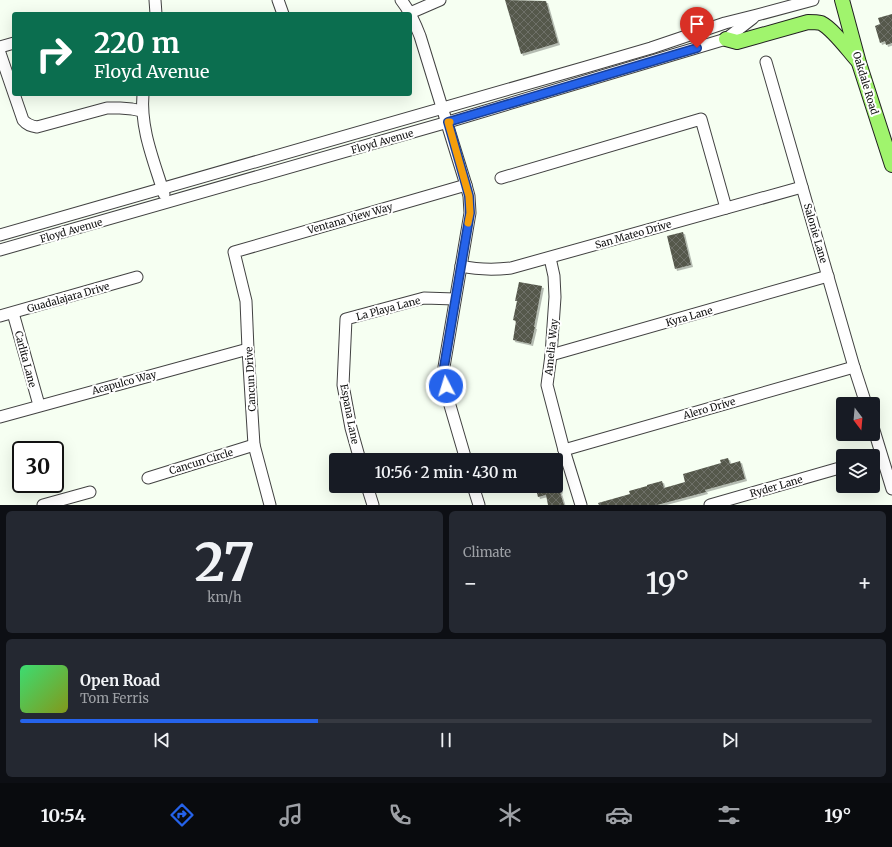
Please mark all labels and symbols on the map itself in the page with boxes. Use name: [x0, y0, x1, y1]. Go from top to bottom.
pin: [680, 7.0, 714, 48]
street label: Oakdale Road: [850, 50, 881, 116]
street label: Floyd Avenue: [350, 126, 415, 157]
street label: Ventana View Way: [305, 200, 394, 237]
street label: Salonie Lane: [801, 202, 830, 265]
street label: Floyd Avenue: [39, 215, 104, 246]
street label: San Mateo Drive: [593, 217, 673, 252]
street label: Guadalajara Drive: [25, 279, 111, 315]
street label: La Playa Lane: [355, 294, 422, 323]
street label: Kyra Lane: [664, 304, 714, 329]
street label: Amelia Way: [542, 318, 561, 377]
street label: Carlita Lane: [12, 330, 39, 389]
street label: Cancun Drive: [242, 346, 259, 412]
position arrow: [425, 365, 467, 407]
street label: Acapulco Way: [89, 368, 158, 398]
street label: Espana Lane: [337, 383, 362, 445]
street label: Alero Drive: [680, 395, 737, 422]
north arrow: [836, 397, 880, 441]
speed limit sign: 30: [12, 441, 64, 493]
street label: Cancun Circle: [168, 446, 235, 477]
street label: Ryder Lane: [748, 473, 804, 500]

